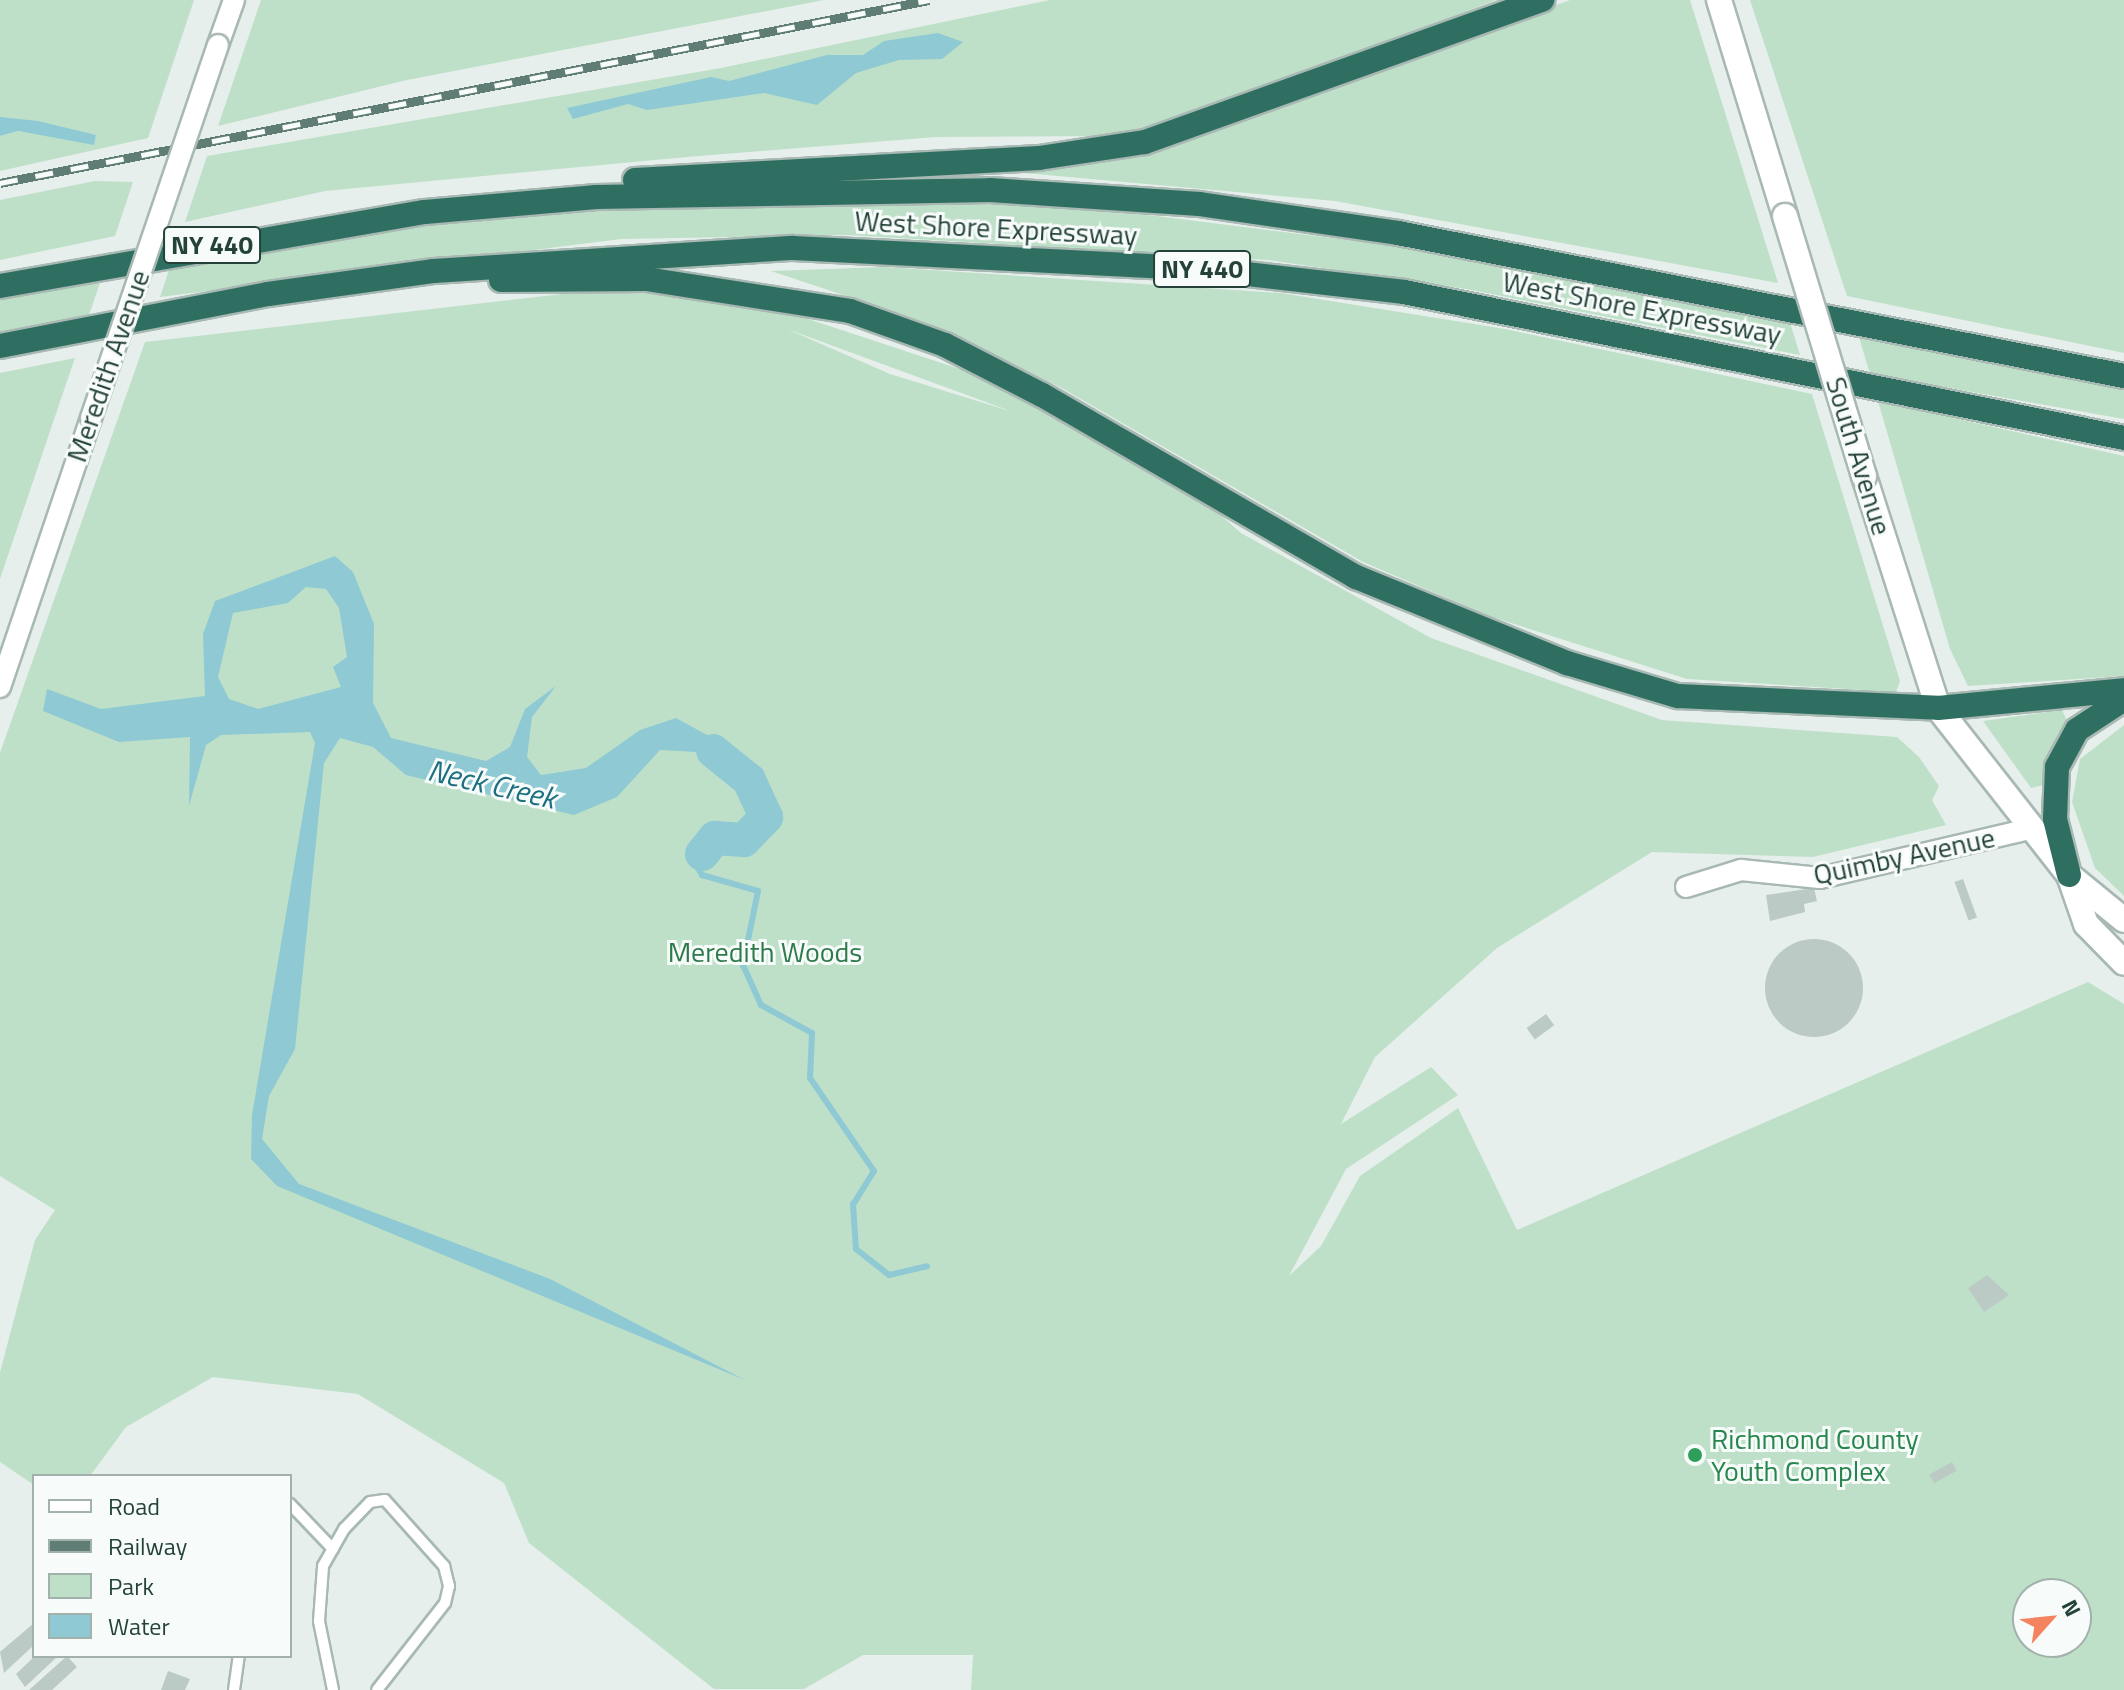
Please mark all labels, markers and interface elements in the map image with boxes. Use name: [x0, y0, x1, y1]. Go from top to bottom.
street label: West Shore Expressway: [854, 204, 1138, 252]
road number: NY 440: [162, 223, 262, 267]
road number: NY 440: [1152, 247, 1252, 291]
street label: West Shore Expressway: [1500, 265, 1784, 351]
street label: Meredith Avenue: [59, 266, 157, 466]
street label: South Avenue: [1819, 373, 1899, 539]
water label: Neck Creek: [425, 752, 559, 816]
street label: Quimby Avenue: [1810, 820, 1998, 892]
park label: Meredith Woods: [668, 935, 862, 969]
place label: Richmond County Youth Complex: [1711, 1422, 1919, 1488]
marker: Richmond County Youth Complex: [1686, 1446, 1704, 1464]
legend: [32, 1474, 292, 1658]
text: Road: [108, 1488, 160, 1524]
text: Railway: [108, 1528, 187, 1564]
text: Park: [108, 1568, 154, 1604]
north arrow: [2012, 1578, 2092, 1658]
text: N: [2053, 1594, 2090, 1623]
text: Water: [108, 1608, 170, 1644]

